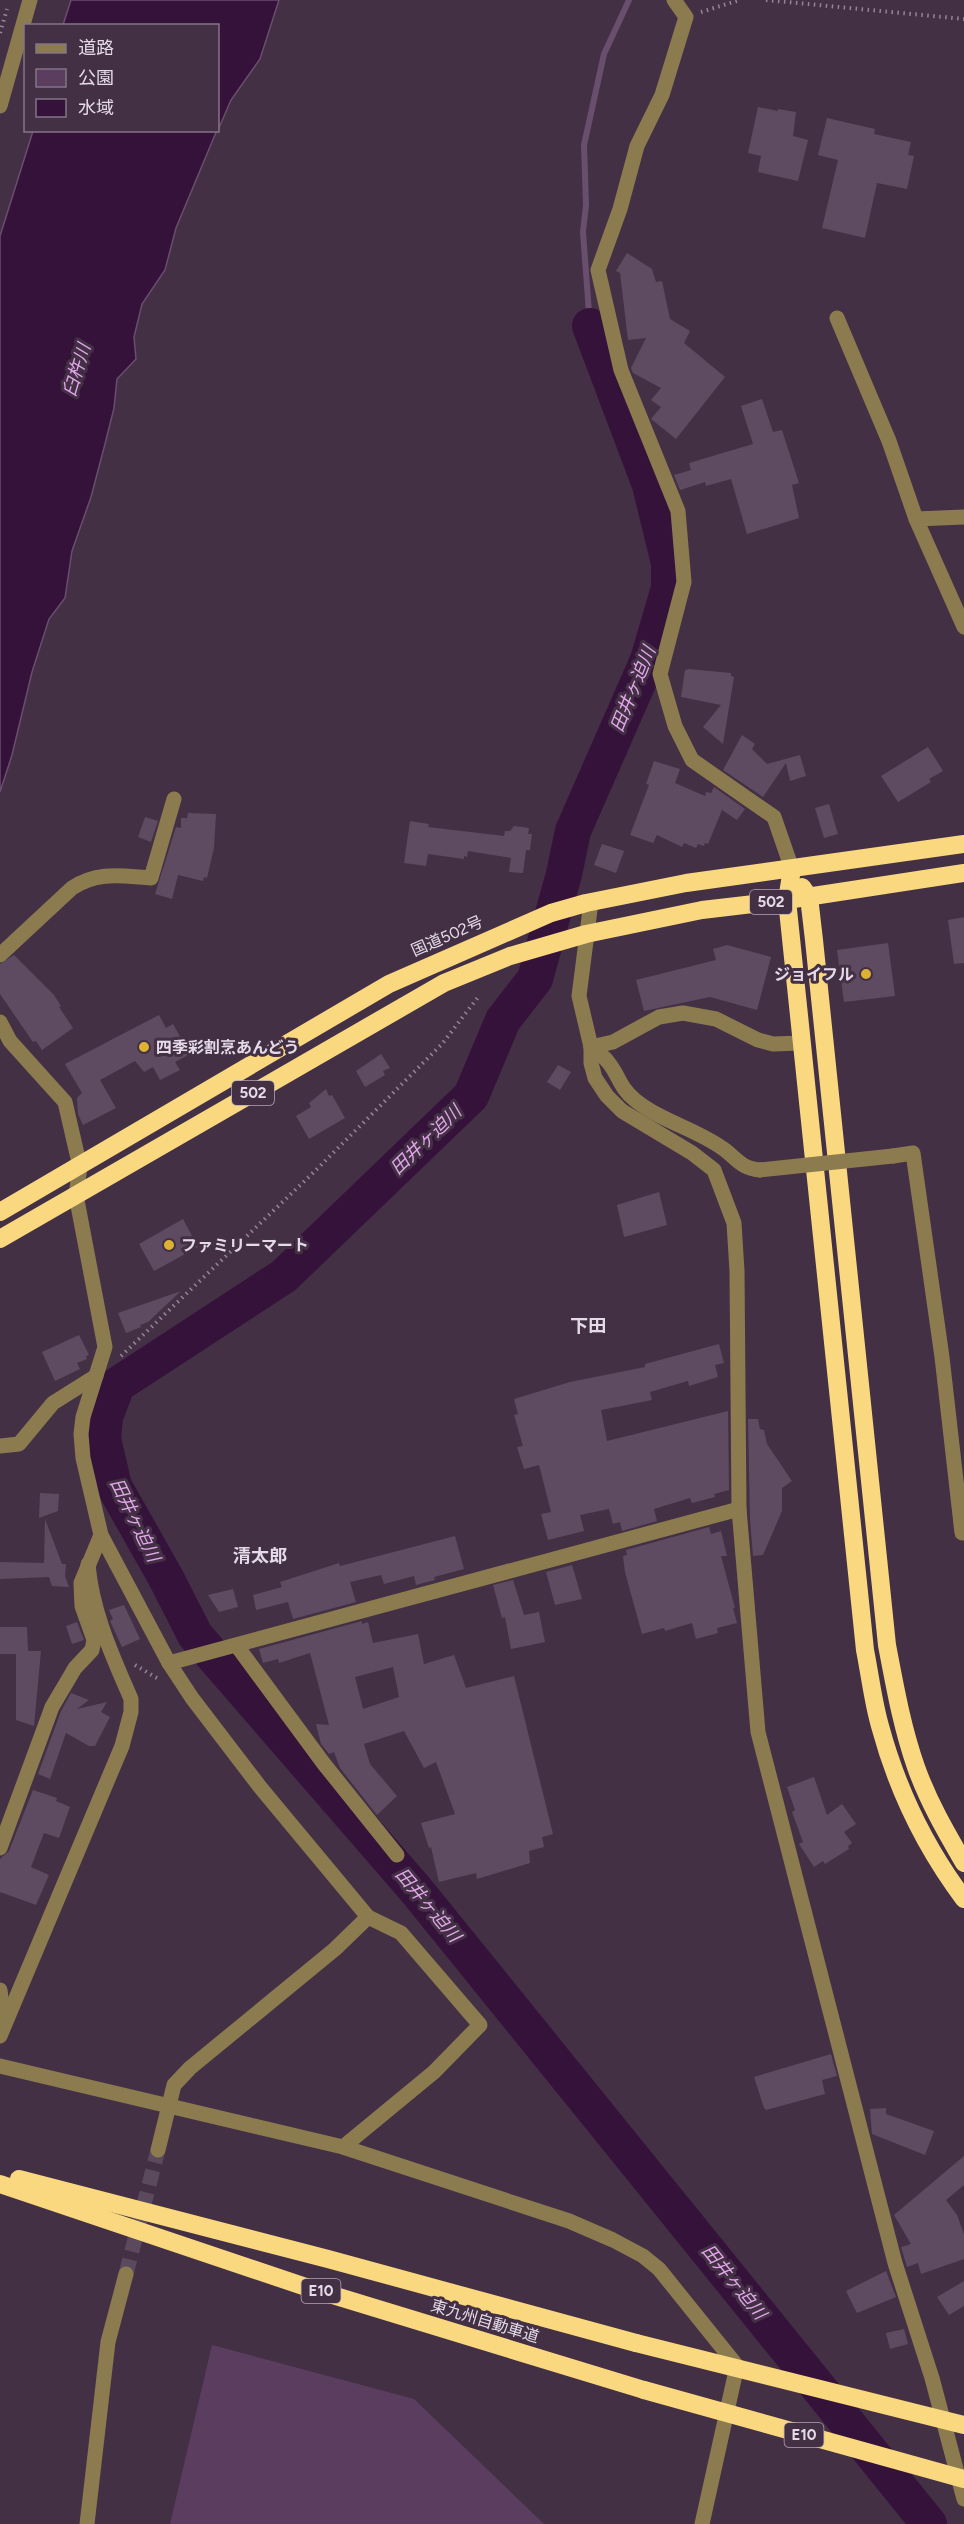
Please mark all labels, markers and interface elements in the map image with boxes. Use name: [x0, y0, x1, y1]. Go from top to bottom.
legend: [24, 24, 219, 132]
text: 道路: [78, 37, 114, 59]
text: 公園: [78, 67, 114, 89]
text: 水域: [78, 97, 114, 119]
water label: 臼杵川: [59, 339, 96, 399]
water label: 田井ヶ迫川: [606, 641, 661, 735]
road number: 502: [750, 890, 792, 914]
street label: 国道502号: [408, 912, 486, 960]
place label: ジョイフル: [774, 965, 854, 984]
marker: ジョイフル: [859, 967, 873, 981]
place label: 四季彩割烹あんどう: [156, 1038, 300, 1057]
marker: 四季彩割烹あんどう: [137, 1040, 151, 1054]
road number: 502: [232, 1081, 274, 1105]
water label: 田井ヶ迫川: [386, 1099, 467, 1179]
place label: ファミリーマート: [181, 1236, 309, 1255]
marker: ファミリーマート: [162, 1238, 176, 1252]
district label: 下田: [570, 1315, 606, 1337]
water label: 田井ヶ迫川: [105, 1475, 165, 1567]
district label: 清太郎: [233, 1545, 287, 1567]
water label: 田井ヶ迫川: [391, 1863, 467, 1948]
water label: 田井ヶ迫川: [697, 2240, 772, 2325]
road number: E10: [302, 2279, 340, 2303]
street label: 東九州自動車道: [429, 2296, 541, 2346]
road number: E10: [784, 2423, 824, 2447]

